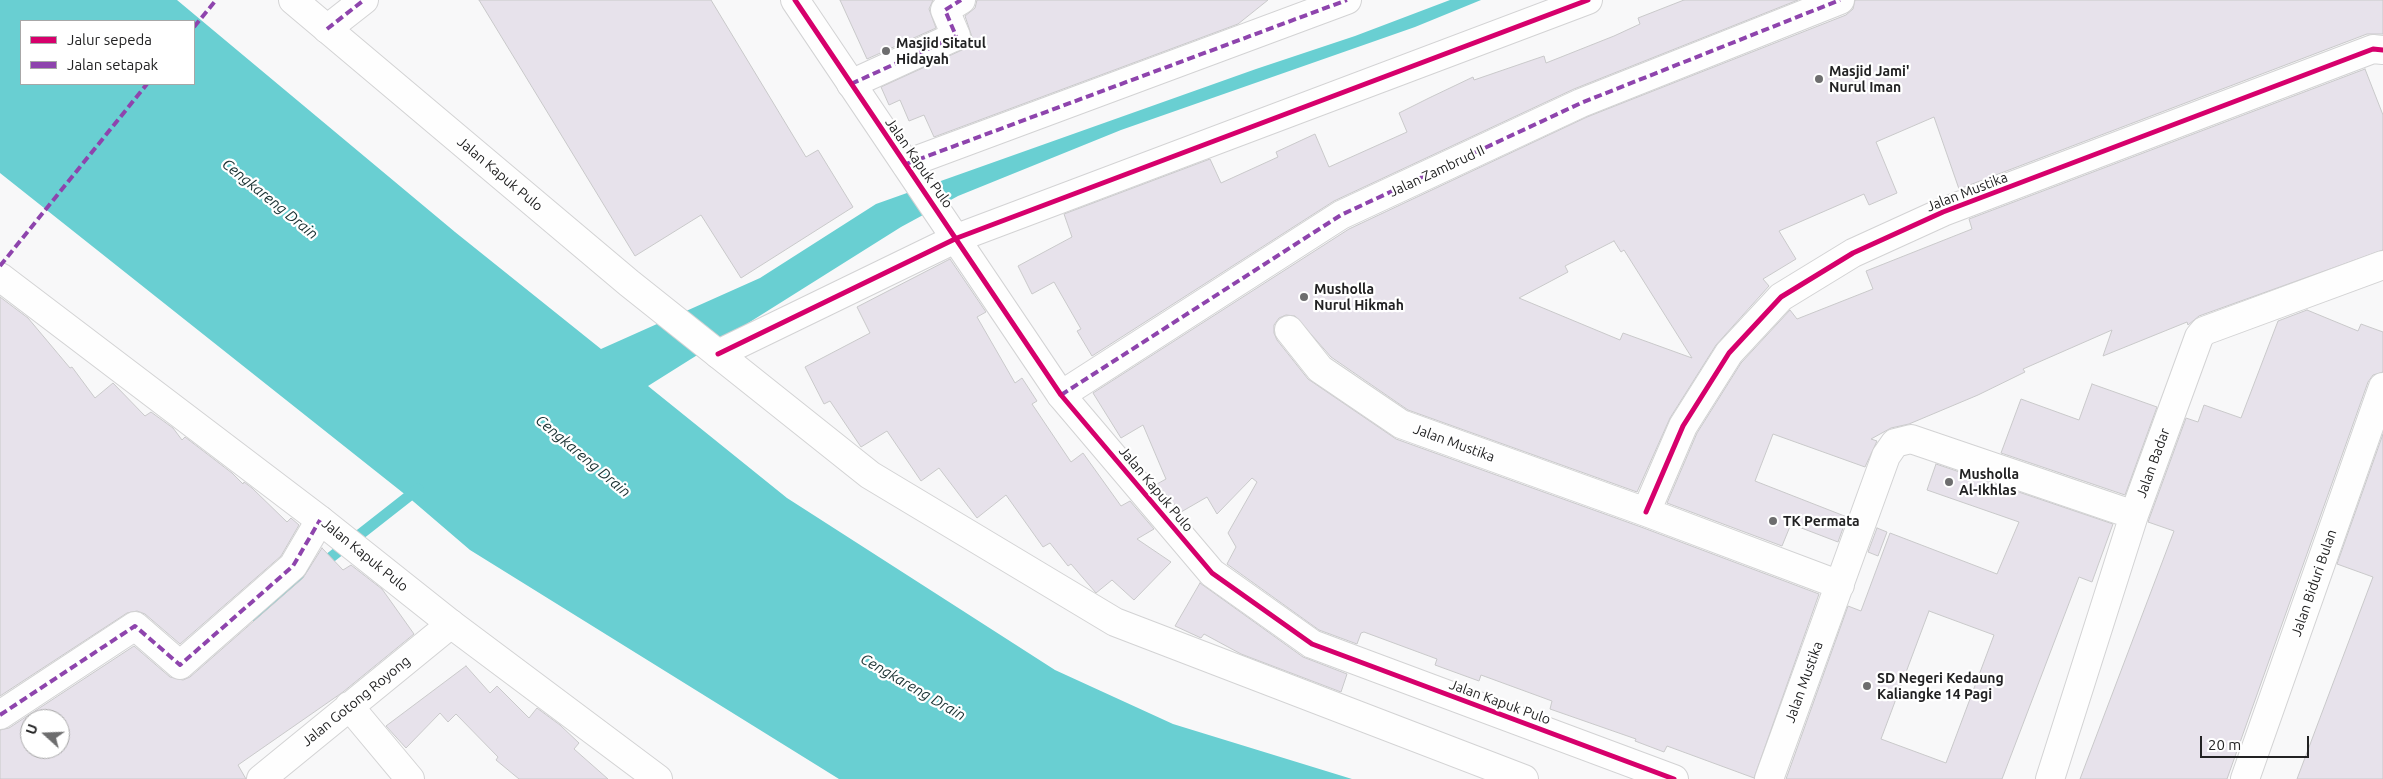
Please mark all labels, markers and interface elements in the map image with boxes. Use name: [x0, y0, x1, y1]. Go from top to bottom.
legend: [20, 20, 195, 85]
text: Jalur sepeda: [67, 31, 152, 48]
place label: Masjid Sitatul Hidayah: [896, 35, 986, 68]
marker: Masjid Sitatul Hidayah: [880, 45, 892, 57]
text: Jalan setapak: [67, 56, 158, 73]
place label: Masjid Jami' Nurul Iman: [1829, 63, 1909, 95]
marker: Masjid Jami' Nurul Iman: [1813, 73, 1825, 85]
street label: Jalan Kapuk Pulo: [882, 115, 956, 211]
street label: Jalan Kapuk Pulo: [454, 133, 546, 215]
street label: Jalan Zambrud II: [1387, 142, 1487, 200]
water label: Cengkareng Drain: [218, 155, 322, 243]
street label: Jalan Mustika: [1924, 169, 2010, 215]
place label: Musholla Nurul Hikmah: [1314, 281, 1404, 314]
marker: Musholla Nurul Hikmah: [1298, 291, 1310, 303]
water label: Cengkareng Drain: [532, 411, 634, 501]
street label: Jalan Mustika: [1411, 420, 1497, 466]
street label: Jalan Badar: [2133, 426, 2173, 500]
street label: Jalan Kapuk Pulo: [1115, 443, 1197, 535]
place label: Musholla Al-Ikhlas: [1959, 466, 2019, 498]
marker: Musholla Al-Ikhlas: [1943, 476, 1955, 488]
place label: TK Permata: [1783, 513, 1860, 529]
street label: Jalan Kapuk Pulo: [318, 515, 412, 595]
marker: TK Permata: [1767, 515, 1779, 527]
street label: Jalan Biduri Bulan: [2288, 527, 2340, 639]
street label: Jalan Mustika: [1781, 639, 1827, 725]
water label: Cengkareng Drain: [857, 650, 969, 724]
street label: Jalan Gotong Royong: [299, 652, 413, 750]
place label: SD Negeri Kedaung Kaliangke 14 Pagi: [1877, 670, 2004, 702]
street label: Jalan Kapuk Pulo: [1447, 676, 1553, 728]
marker: SD Negeri Kedaung Kaliangke 14 Pagi: [1861, 680, 1873, 692]
north arrow: [20, 709, 70, 759]
text: U: [23, 722, 41, 737]
scale bar: [2203, 726, 2312, 758]
text: 20 m: [2208, 736, 2241, 753]

